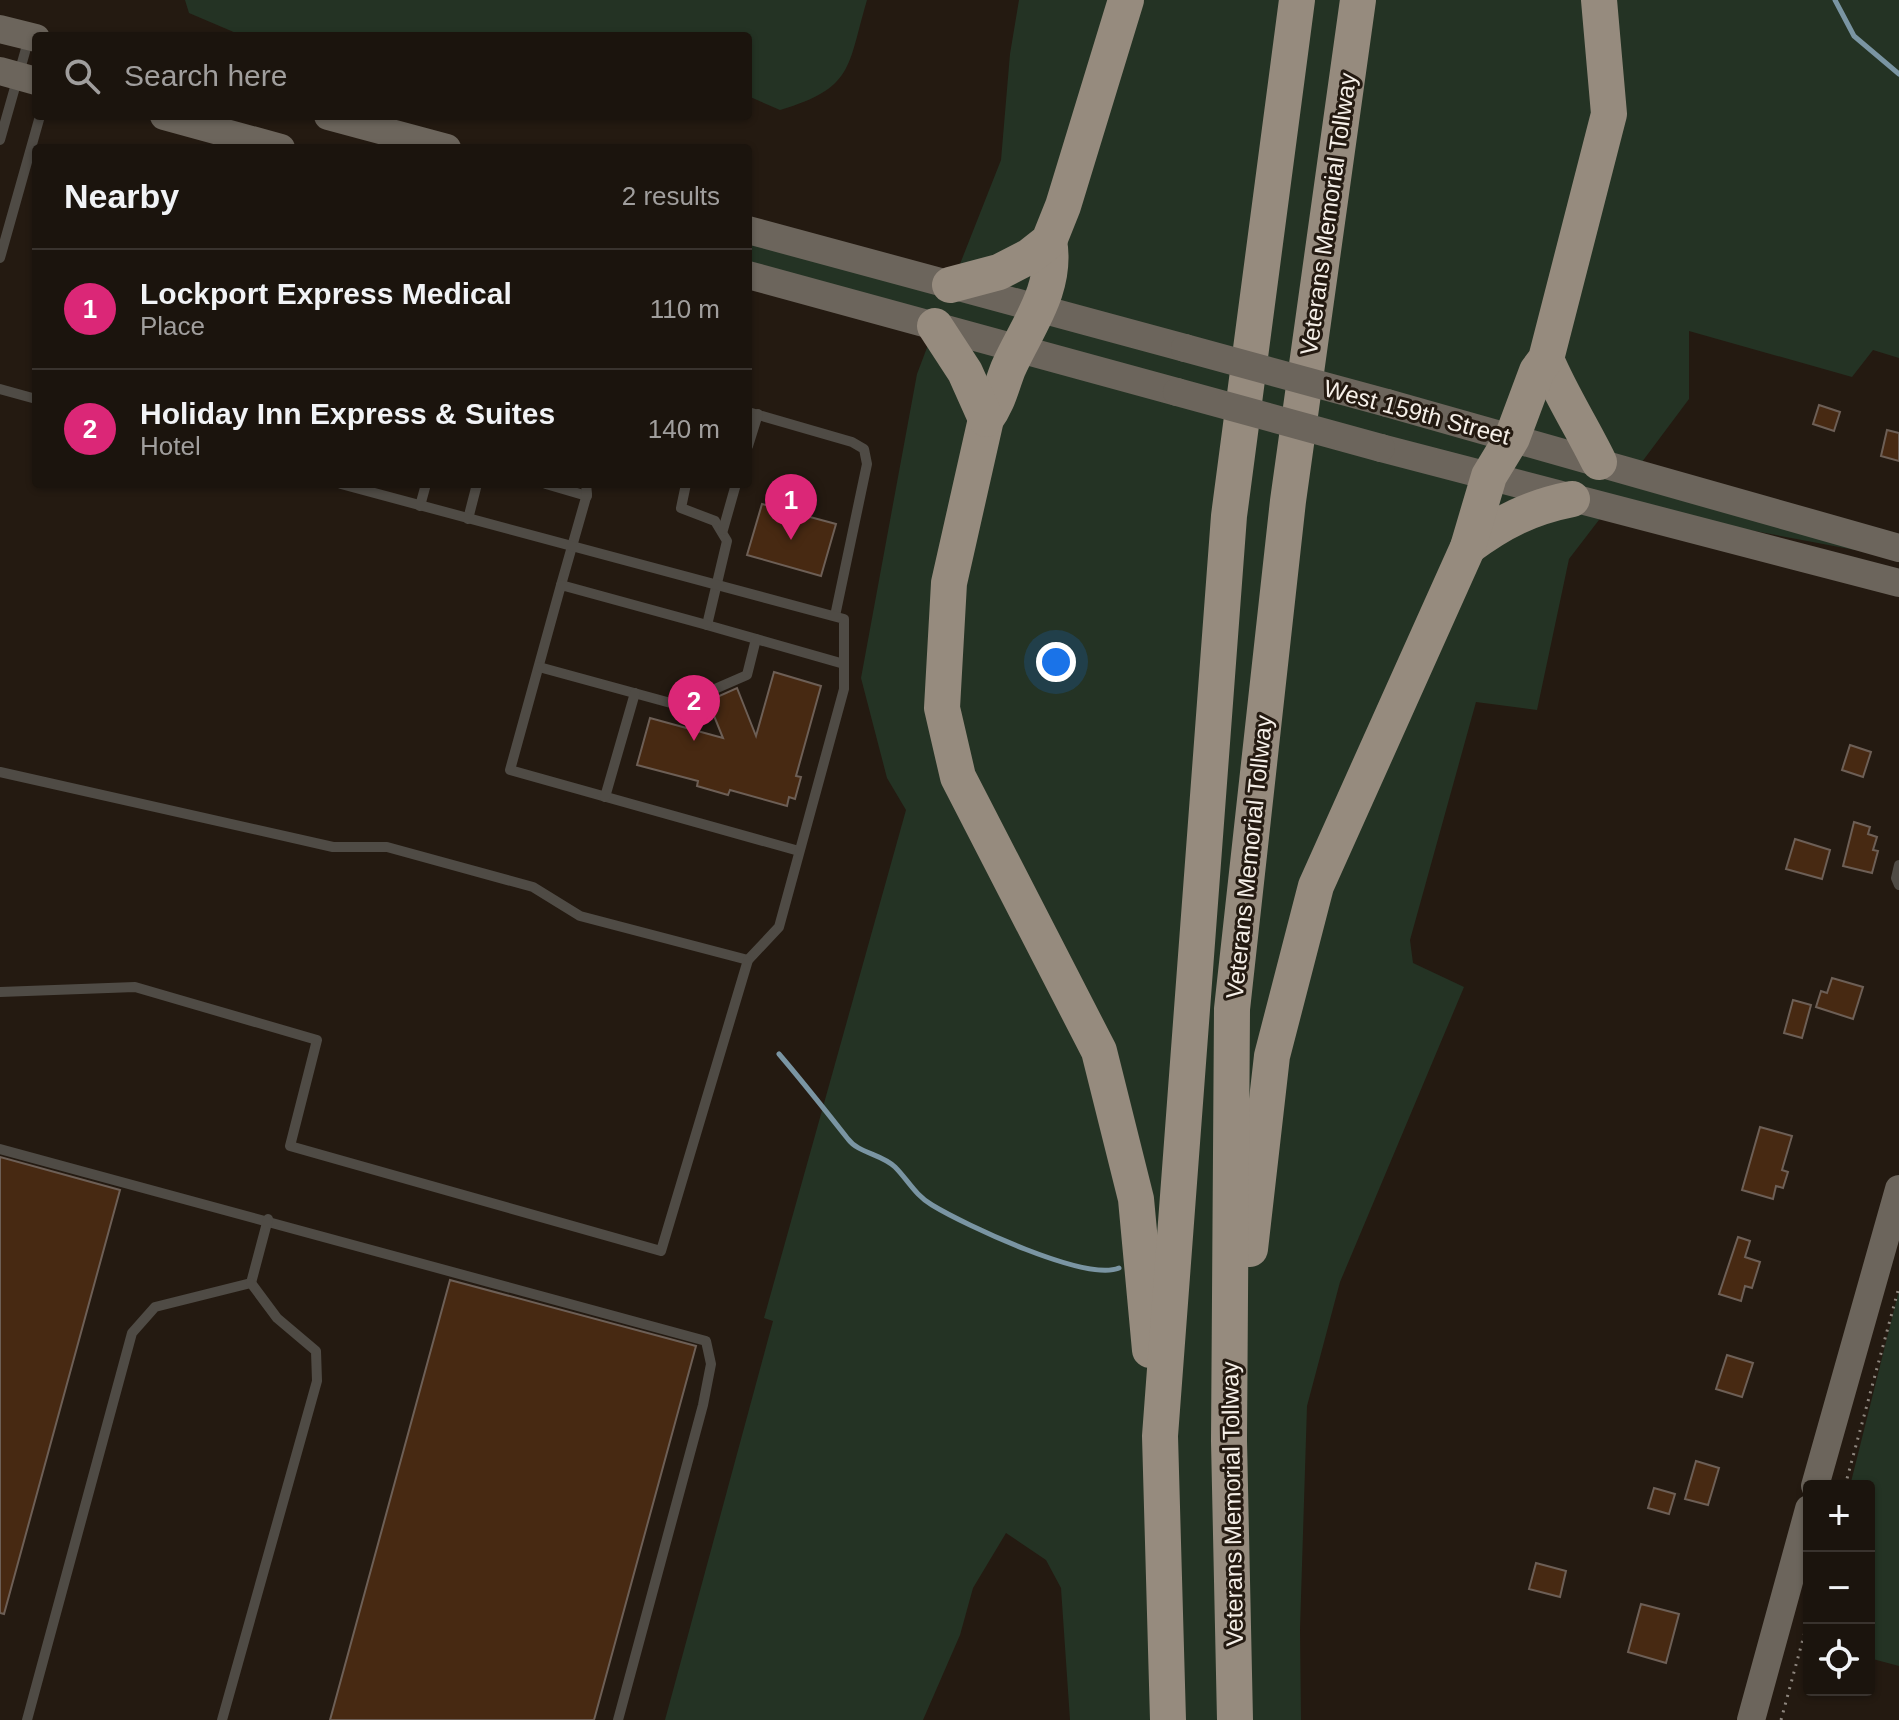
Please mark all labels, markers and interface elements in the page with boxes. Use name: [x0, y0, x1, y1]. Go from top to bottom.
search box: [32, 32, 752, 120]
icon: search: [60, 54, 104, 98]
text: Search here: [124, 59, 287, 92]
street label: Veterans Memorial Tollway: [1295, 71, 1361, 357]
text: Nearby: [64, 177, 179, 215]
text: 2 results: [622, 181, 720, 211]
text: Lockport Express Medical: [140, 277, 512, 310]
text: 1: [83, 294, 97, 324]
text: 110 m: [650, 294, 720, 324]
text: Place: [140, 311, 205, 341]
street label: West 159th Street: [1321, 374, 1513, 450]
text: Holiday Inn Express & Suites: [140, 397, 555, 430]
text: 2: [83, 414, 97, 444]
text: 140 m: [648, 414, 720, 444]
text: Hotel: [140, 431, 201, 461]
pin: 1: [765, 474, 817, 540]
your location: [1036, 642, 1076, 682]
pin: 2: [668, 675, 720, 741]
street label: Veterans Memorial Tollway: [1221, 714, 1277, 1000]
street label: Veterans Memorial Tollway: [1216, 1361, 1248, 1647]
map controls: [1803, 1480, 1875, 1696]
button: +: [1803, 1480, 1875, 1552]
button: −: [1803, 1552, 1875, 1624]
button: locate: [1803, 1624, 1875, 1696]

